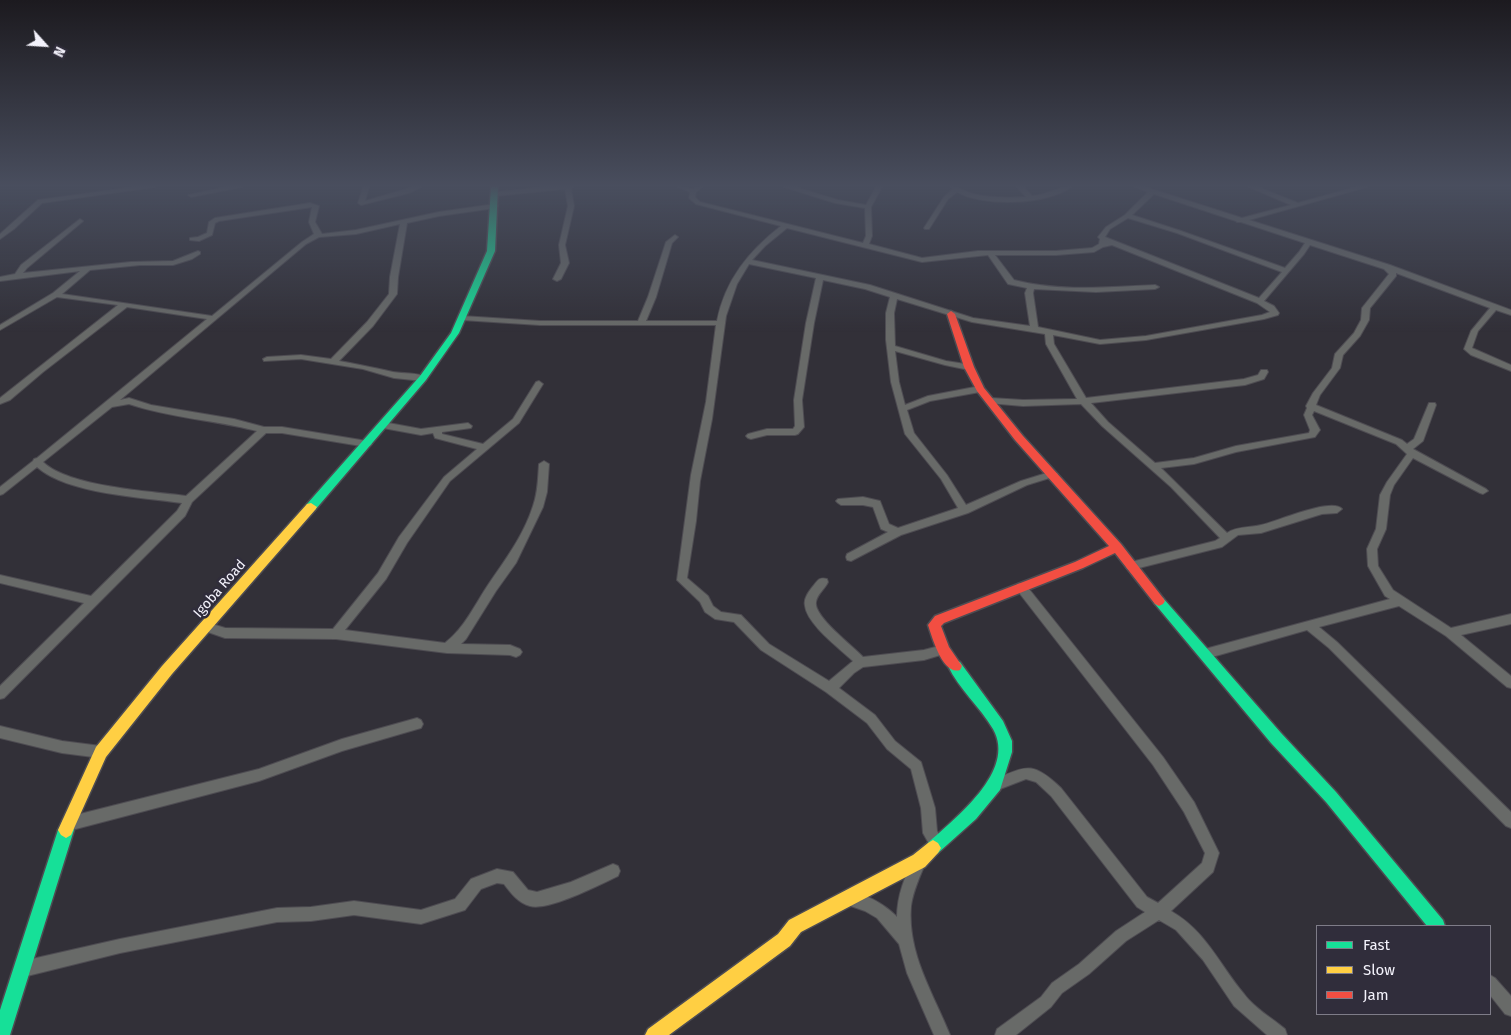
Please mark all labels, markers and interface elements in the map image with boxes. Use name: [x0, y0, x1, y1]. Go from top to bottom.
north arrow: [20, 20, 70, 70]
text: N: [49, 44, 69, 60]
street label: Igoba Road: [190, 557, 250, 621]
legend: [1316, 925, 1491, 1015]
text: Fast: [1363, 936, 1390, 954]
text: Slow: [1363, 961, 1395, 979]
text: Jam: [1363, 986, 1389, 1004]

